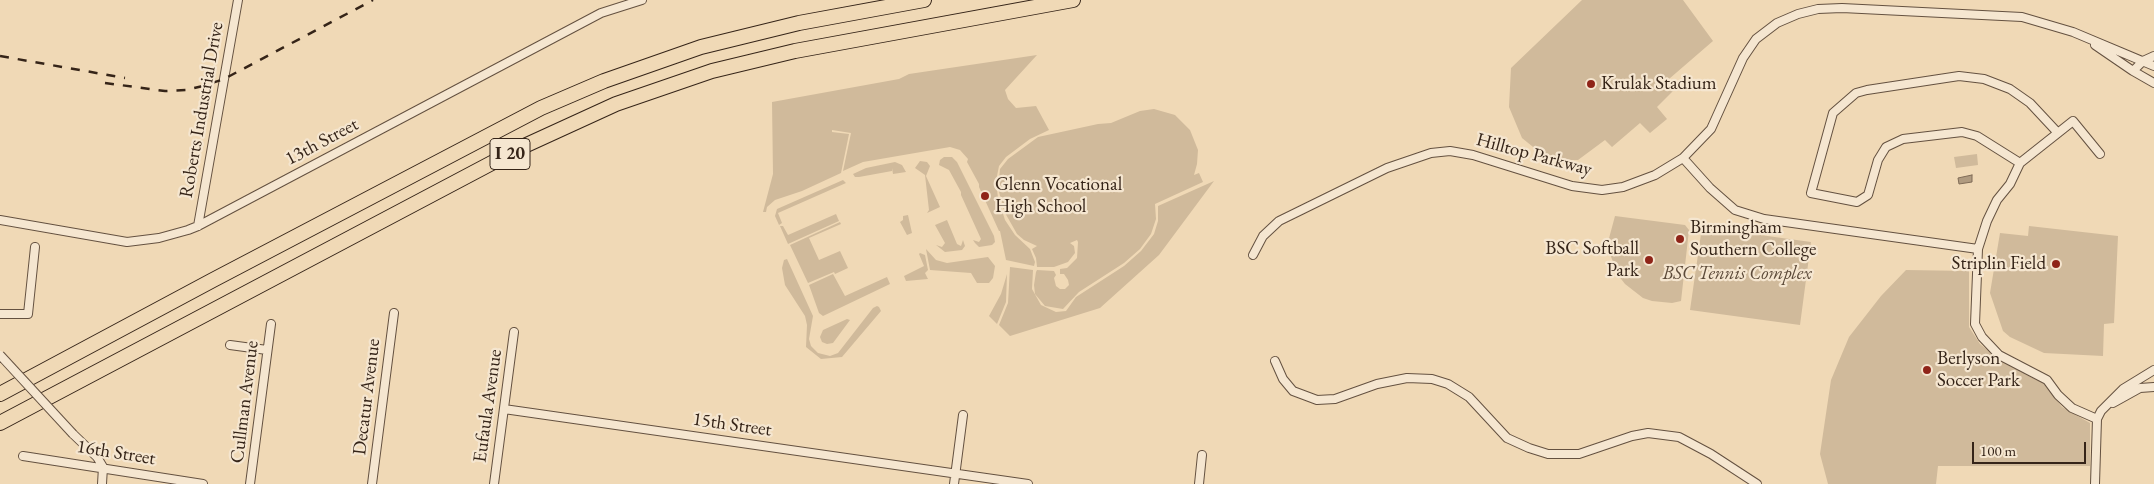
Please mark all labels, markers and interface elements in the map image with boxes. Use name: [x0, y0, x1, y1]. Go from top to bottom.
street label: Roberts Industrial Drive: [175, 20, 229, 200]
place label: Krulak Stadium: [1601, 73, 1717, 95]
marker: Krulak Stadium: [1585, 78, 1597, 90]
street label: 13th Street: [282, 113, 362, 171]
street label: Hilltop Parkway: [1474, 129, 1594, 181]
road number: I 20: [490, 138, 530, 170]
place label: Glenn Vocational High School: [995, 174, 1122, 218]
marker: Glenn Vocational High School: [979, 190, 991, 202]
place label: Birmingham Southern College: [1690, 217, 1816, 261]
marker: Birmingham Southern College: [1674, 233, 1686, 245]
place label: BSC Softball Park: [1545, 238, 1639, 282]
place label: Striplin Field: [1952, 253, 2046, 275]
marker: BSC Softball Park: [1643, 254, 1655, 266]
marker: Striplin Field: [2050, 258, 2062, 270]
park label: BSC Tennis Complex: [1662, 263, 1812, 285]
street label: Decatur Avenue: [349, 337, 385, 457]
street label: Cullman Avenue: [226, 339, 264, 465]
street label: Eufaula Avenue: [469, 348, 507, 464]
place label: Berlyson Soccer Park: [1937, 348, 2020, 392]
marker: Berlyson Soccer Park: [1921, 364, 1933, 376]
street label: 15th Street: [691, 408, 773, 442]
scale bar: [1974, 432, 2088, 464]
street label: 16th Street: [75, 436, 157, 470]
text: 100 m: [1980, 441, 2016, 460]

